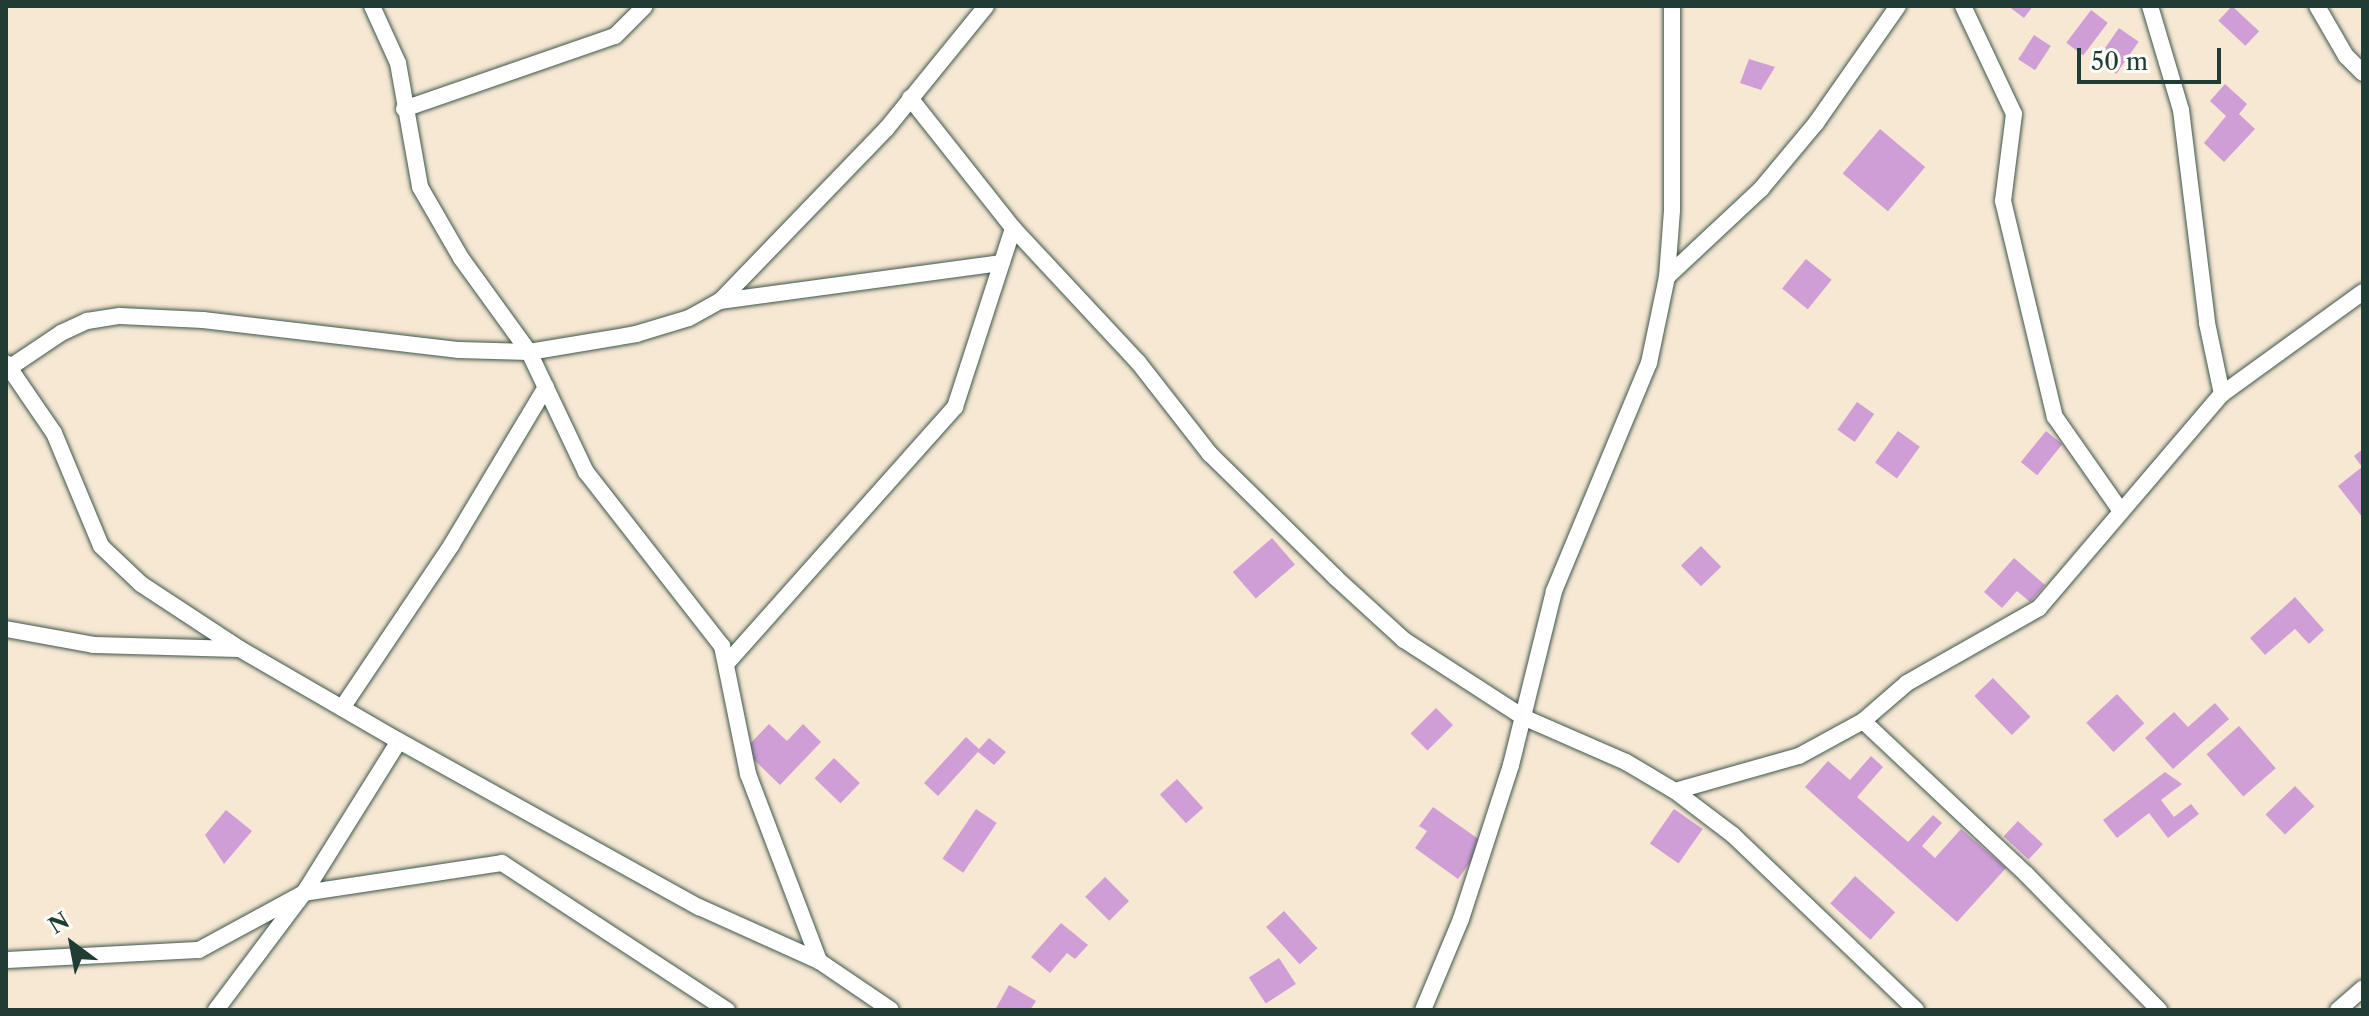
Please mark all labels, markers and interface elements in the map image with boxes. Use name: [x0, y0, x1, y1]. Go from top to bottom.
scale bar: [2081, 32, 2225, 82]
text: 50 m: [2091, 47, 2148, 76]
north arrow: [32, 904, 112, 984]
text: N: [44, 907, 74, 940]

